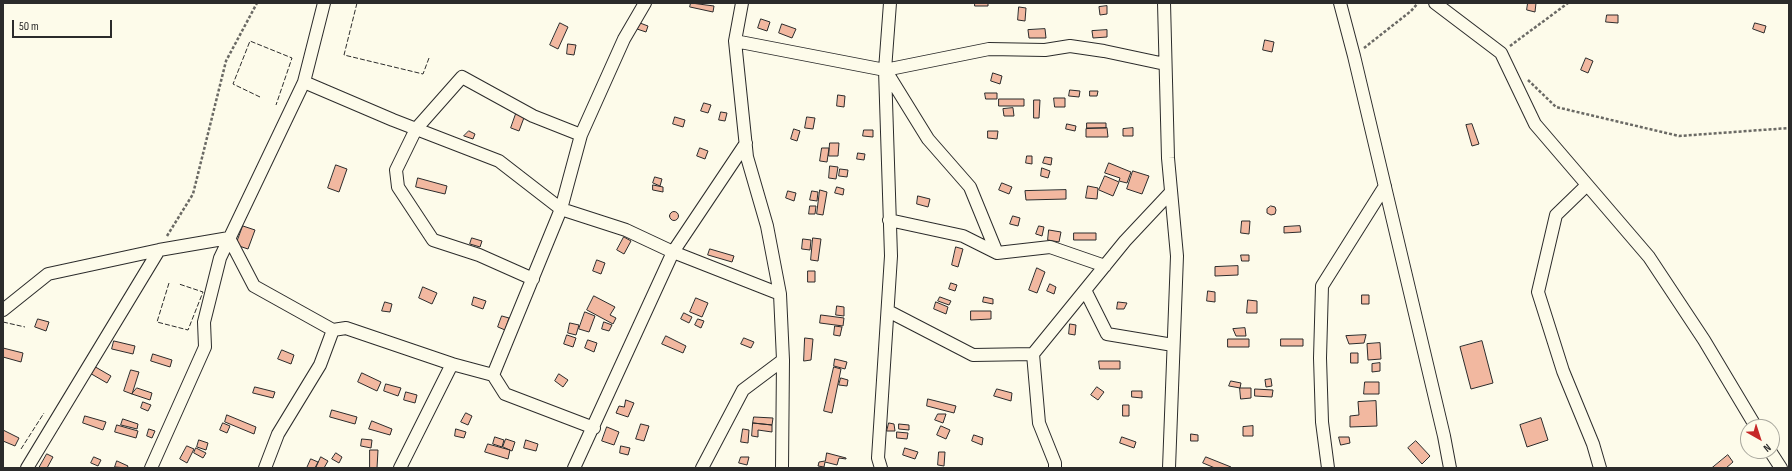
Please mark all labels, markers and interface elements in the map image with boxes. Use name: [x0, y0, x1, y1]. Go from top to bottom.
scale bar: [14, 12, 114, 38]
text: 50 m: [19, 19, 39, 34]
north arrow: [1740, 419, 1780, 459]
text: N: [1761, 441, 1774, 455]

